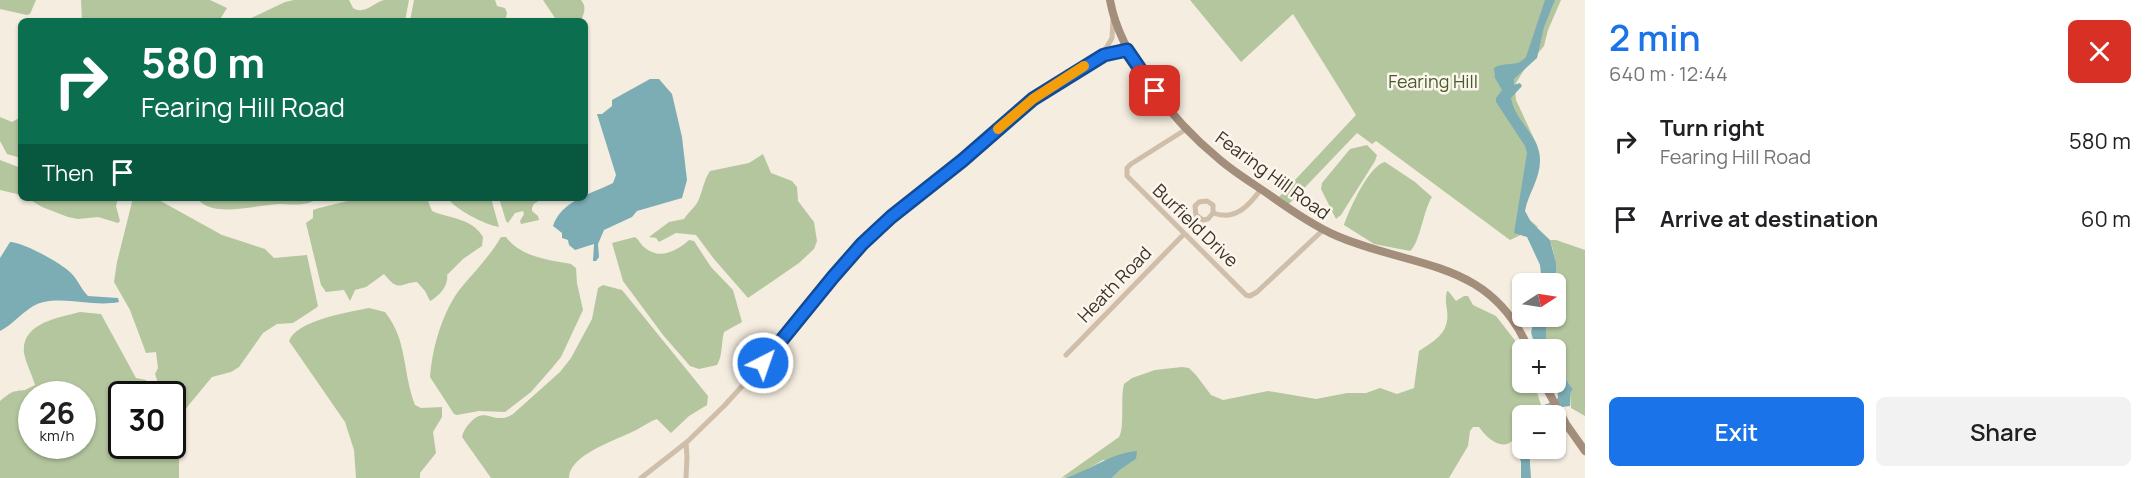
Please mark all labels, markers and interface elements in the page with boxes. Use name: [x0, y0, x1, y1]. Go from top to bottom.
text: 2 min: [1609, 13, 1701, 62]
button: close: [2068, 20, 2131, 83]
text: 580 m: [141, 33, 265, 91]
icon: right: [42, 42, 120, 120]
text: 640 m · 12:44: [1609, 60, 1728, 87]
pin: [1129, 65, 1180, 116]
park label: Fearing Hill: [1388, 69, 1478, 93]
icon: arrive: [1138, 74, 1171, 107]
text: Fearing Hill Road: [141, 88, 345, 125]
text: Turn right: [1660, 113, 1765, 143]
street label: Fearing Hill Road: [1211, 125, 1335, 225]
icon: right: [1609, 125, 1642, 158]
text: 580 m: [2069, 126, 2131, 156]
text: Fearing Hill Road: [1660, 143, 1811, 170]
icon: arrive: [106, 156, 139, 189]
text: Then: [42, 158, 94, 188]
street label: Burfield Drive: [1148, 178, 1244, 272]
icon: arrive: [1609, 203, 1642, 236]
text: Arrive at destination: [1660, 204, 1878, 234]
text: 60 m: [2081, 204, 2131, 234]
street label: Heath Road: [1072, 241, 1156, 327]
north arrow: [1512, 273, 1566, 327]
map controls: [1512, 273, 1566, 459]
position arrow: [731, 331, 795, 395]
button: +: [1512, 339, 1566, 393]
speed limit sign: 30: [108, 381, 186, 459]
text: 26: [39, 392, 75, 433]
button: Exit: [1609, 397, 1864, 466]
button: Share: [1876, 397, 2131, 466]
button: −: [1512, 405, 1566, 459]
text: km/h: [40, 425, 74, 446]

